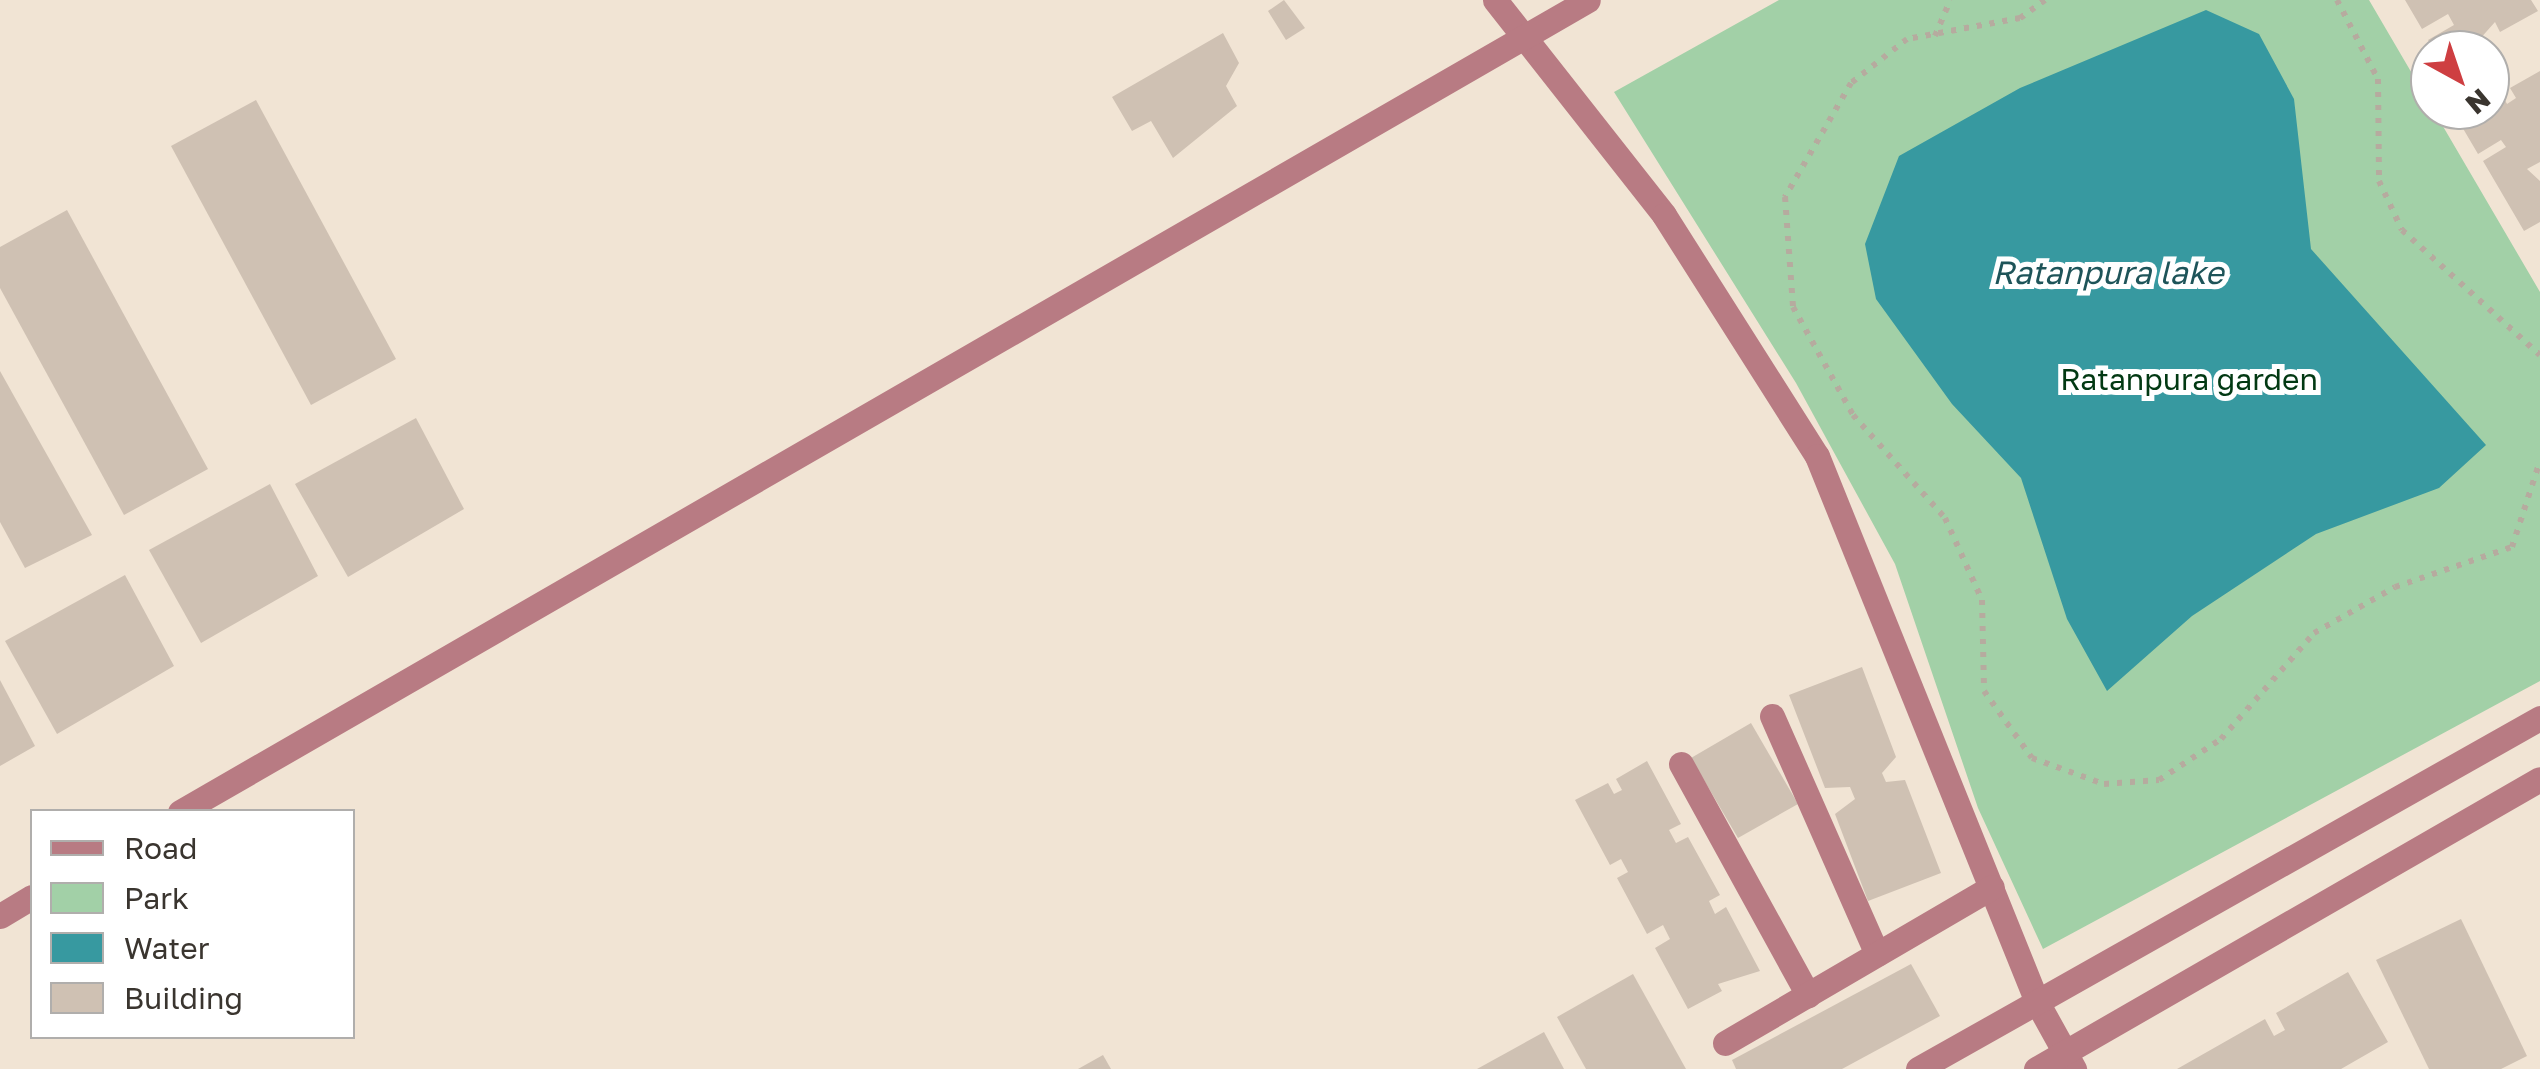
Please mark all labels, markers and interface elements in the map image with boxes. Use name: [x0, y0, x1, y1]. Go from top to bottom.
north arrow: [2410, 30, 2510, 130]
text: N: [2460, 82, 2497, 121]
water label: Ratanpura lake: [1992, 253, 2224, 291]
park label: Ratanpura garden: [2060, 361, 2318, 397]
legend: [30, 809, 355, 1039]
text: Road: [124, 830, 198, 866]
text: Park: [124, 880, 189, 916]
text: Water: [124, 930, 209, 966]
text: Building: [124, 980, 243, 1016]

